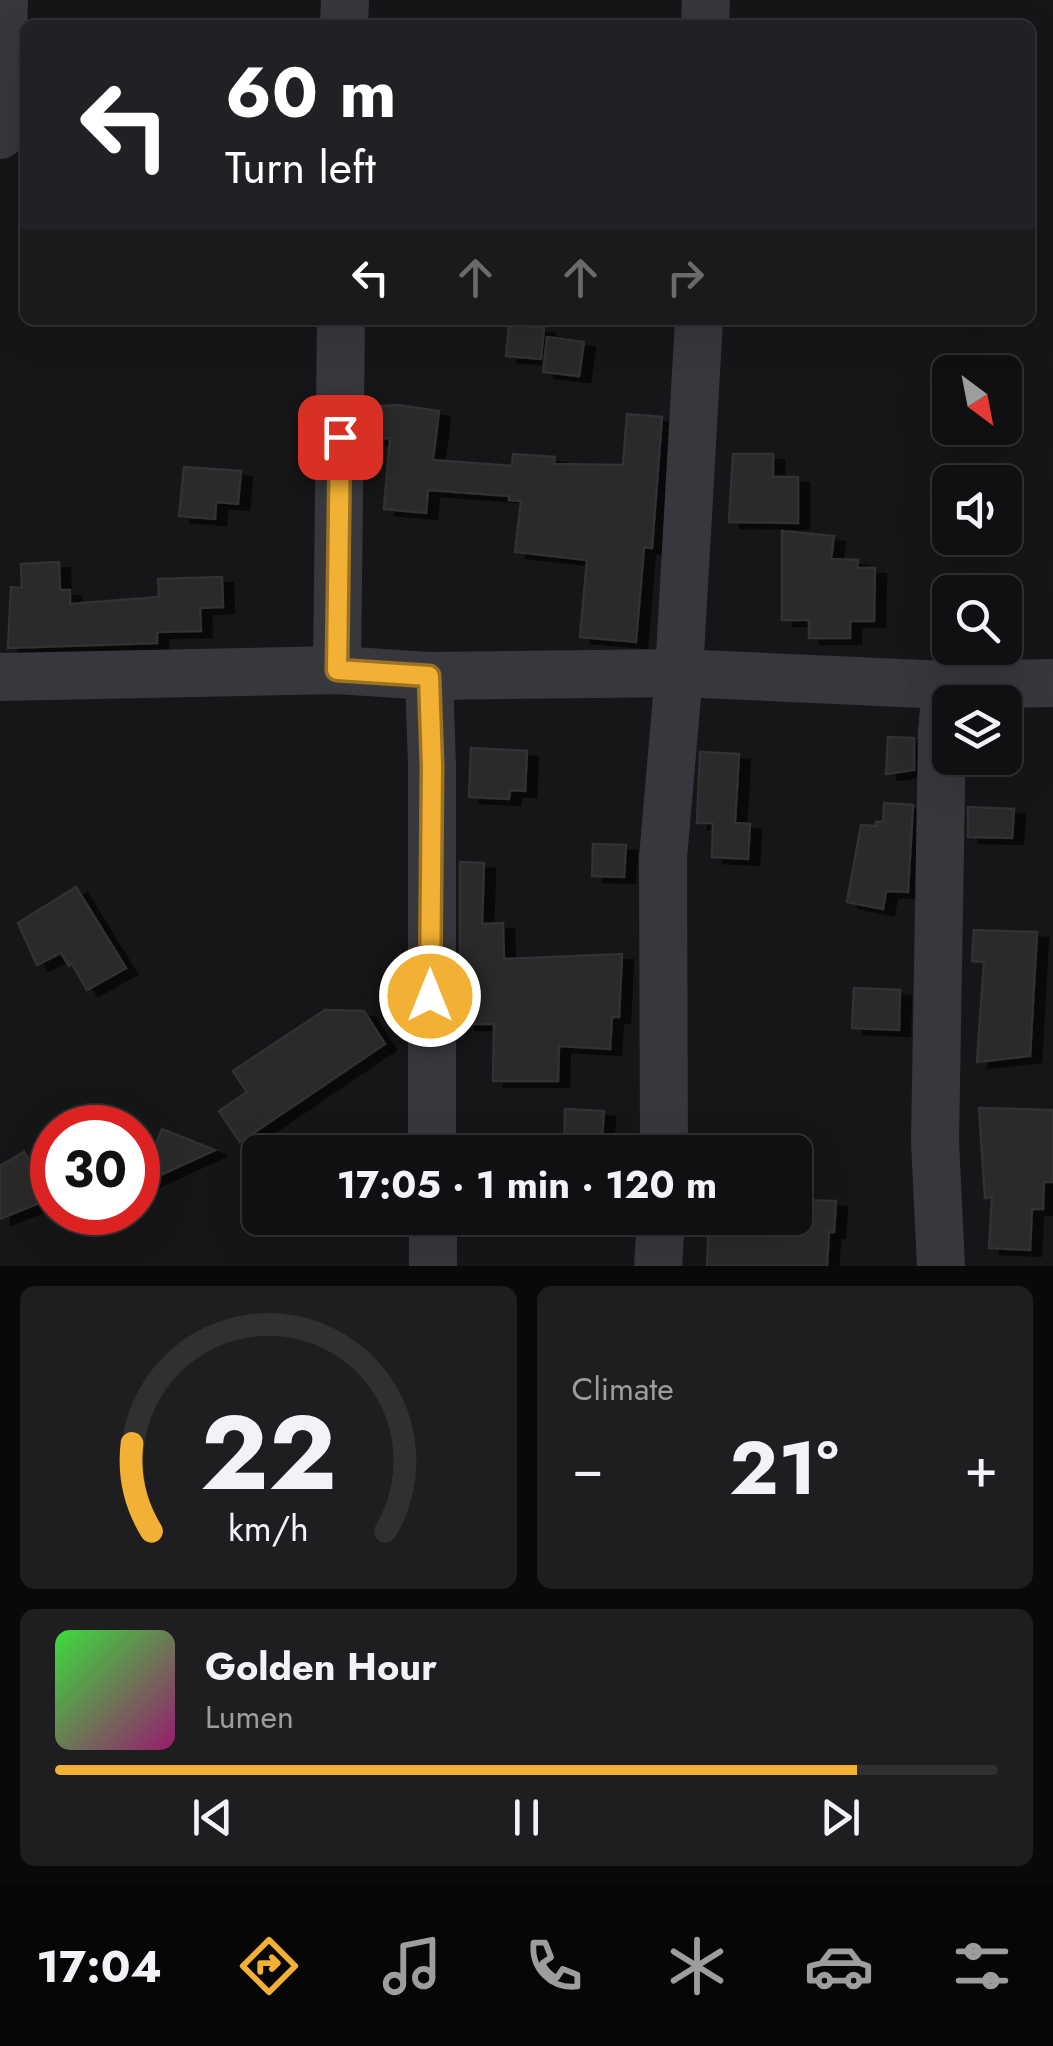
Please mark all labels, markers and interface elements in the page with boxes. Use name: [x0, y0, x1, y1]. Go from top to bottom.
text: 60 m: [225, 42, 397, 143]
icon: left: [60, 60, 190, 190]
text: Turn left: [225, 135, 376, 200]
icon: left: [343, 250, 398, 305]
icon: ahead: [448, 250, 503, 305]
icon: ahead: [553, 250, 608, 305]
icon: right: [658, 250, 713, 305]
north arrow: [932, 355, 1022, 445]
map controls: [932, 355, 1022, 775]
pin: [298, 395, 383, 480]
icon: arrive: [313, 410, 368, 465]
button: sound: [932, 465, 1022, 555]
button: search: [932, 575, 1022, 665]
button: layers: [932, 685, 1022, 775]
position arrow: [378, 944, 482, 1048]
speed limit sign: 30: [30, 1105, 160, 1235]
text: 17:05 · 1 min · 120 m: [337, 1157, 717, 1212]
text: Climate: [572, 1366, 674, 1412]
text: 22: [200, 1378, 336, 1528]
text: 21°: [729, 1414, 839, 1522]
text: −: [572, 1428, 604, 1508]
text: +: [964, 1428, 998, 1508]
text: km/h: [228, 1503, 309, 1554]
text: Golden Hour: [205, 1639, 437, 1694]
text: Lumen: [205, 1694, 294, 1740]
icon: previous: [185, 1790, 240, 1845]
icon: pause: [499, 1790, 554, 1845]
icon: next: [813, 1790, 868, 1845]
icon: directions: [234, 1931, 304, 2001]
icon: music: [377, 1931, 447, 2001]
icon: phone: [519, 1931, 589, 2001]
icon: climate: [662, 1931, 732, 2001]
icon: car: [804, 1931, 874, 2001]
icon: filters: [947, 1931, 1017, 2001]
text: 17:04: [36, 1934, 162, 1999]

